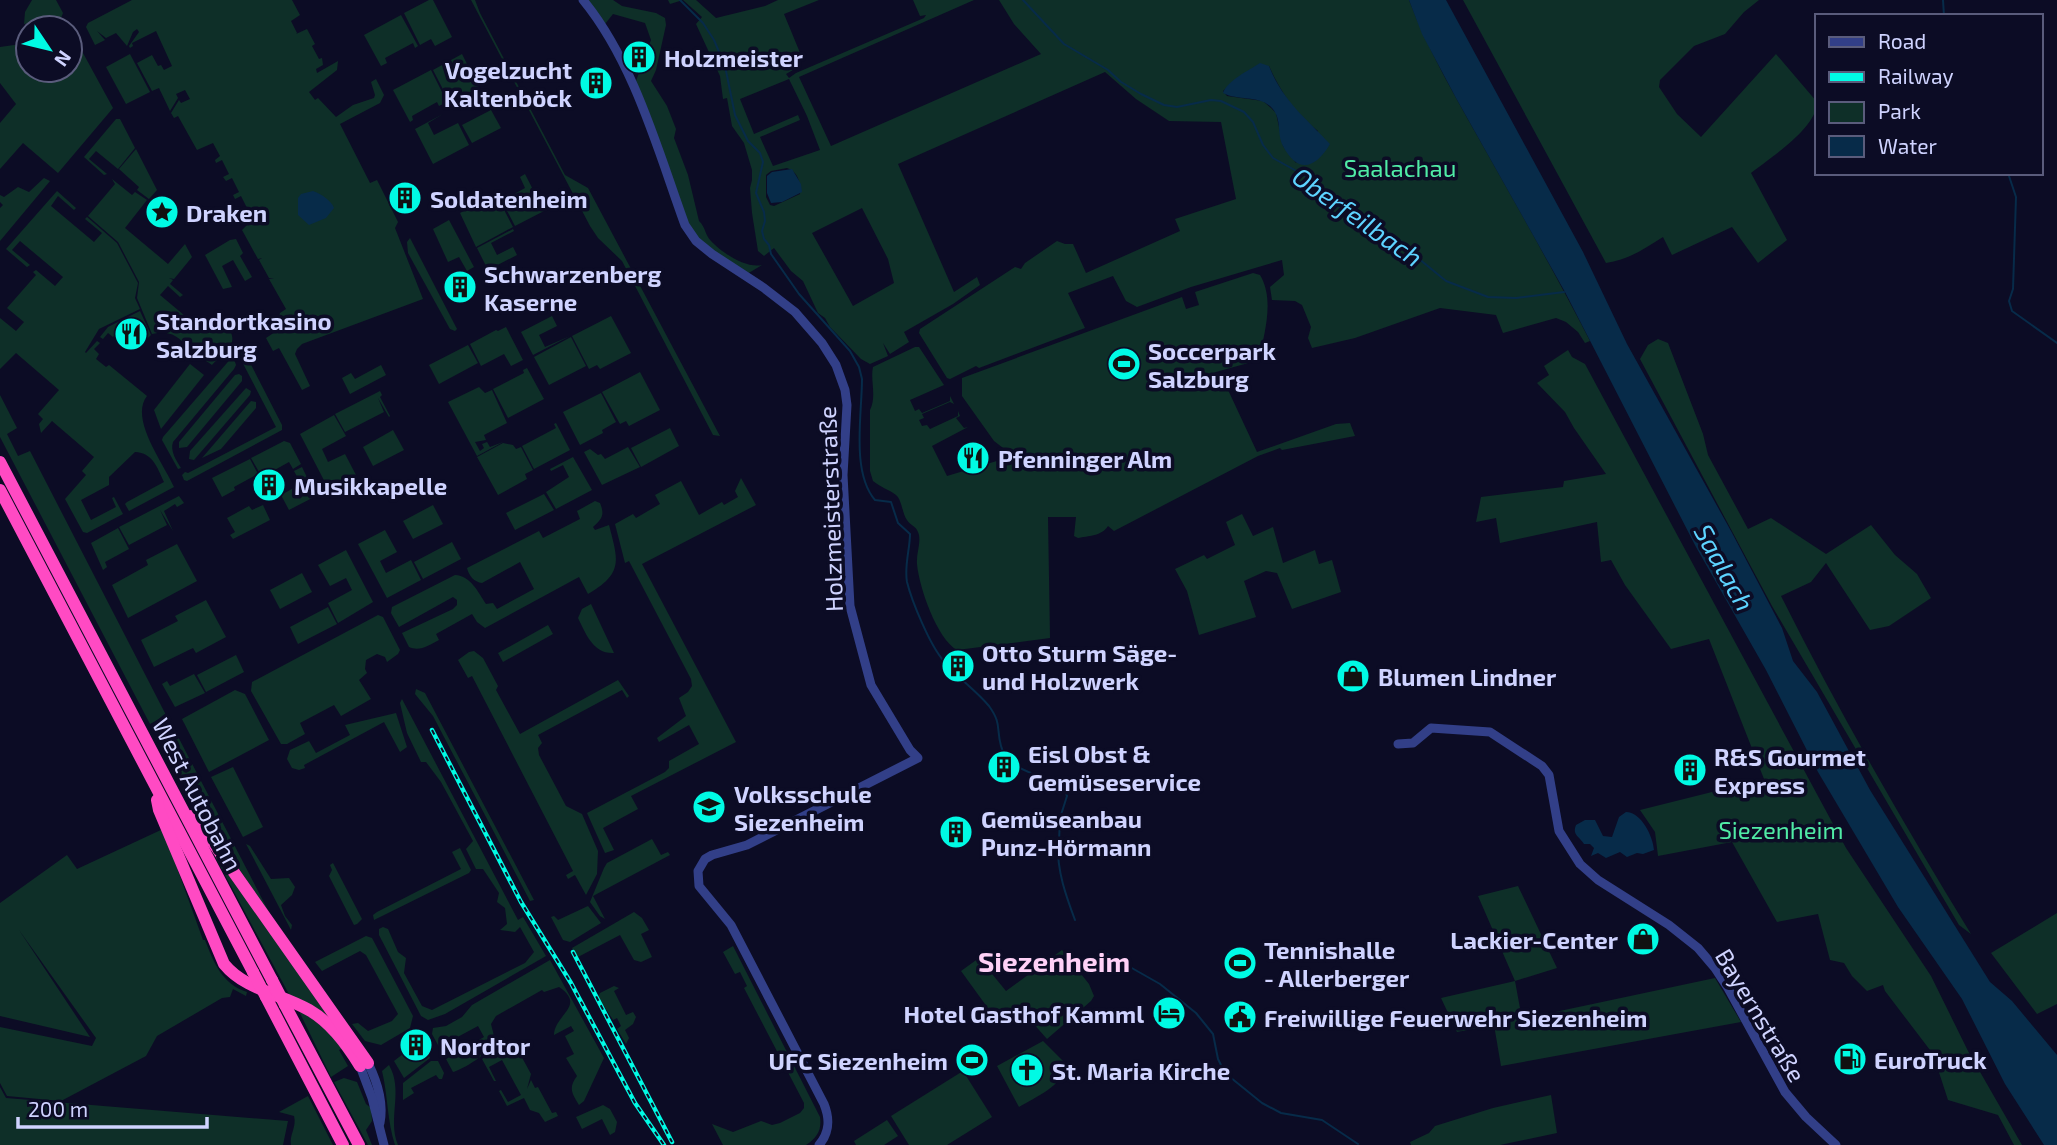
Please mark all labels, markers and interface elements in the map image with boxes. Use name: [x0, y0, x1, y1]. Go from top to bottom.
north arrow: [14, 14, 84, 84]
legend: [1815, 14, 2043, 175]
text: Road: [1878, 28, 1926, 53]
building icon: Holzmeister: [620, 38, 658, 76]
place label: Holzmeister: [664, 43, 804, 72]
text: N: [50, 47, 77, 71]
place label: Vogelzucht Kaltenböck: [444, 55, 573, 112]
text: Railway: [1878, 63, 1954, 88]
building icon: Vogelzucht Kaltenböck: [577, 64, 615, 102]
text: Park: [1878, 98, 1921, 123]
text: Water: [1878, 133, 1937, 158]
park label: Saalachau: [1344, 153, 1456, 182]
water label: Oberfeilbach: [1287, 160, 1429, 272]
building icon: Soldatenheim: [386, 179, 424, 217]
place label: Soldatenheim: [430, 184, 588, 213]
place icon: Draken: [143, 193, 181, 231]
place label: Draken: [186, 198, 267, 227]
place label: Schwarzenberg Kaserne: [484, 259, 661, 316]
building icon: Schwarzenberg Kaserne: [441, 268, 479, 306]
place label: Standortkasino Salzburg: [156, 306, 332, 363]
restaurant icon: Standortkasino Salzburg: [112, 315, 150, 353]
place label: Soccerpark Salzburg: [1148, 336, 1276, 393]
sports icon: Soccerpark Salzburg: [1105, 345, 1143, 383]
street label: Holzmeisterstraße: [812, 406, 848, 612]
restaurant icon: Pfenninger Alm: [954, 439, 992, 477]
place label: Pfenninger Alm: [998, 444, 1172, 473]
building icon: Musikkapelle: [250, 466, 288, 504]
place label: Musikkapelle: [294, 471, 447, 500]
water label: Saalach: [1689, 518, 1761, 616]
place label: Otto Sturm Säge- und Holzwerk: [982, 638, 1177, 695]
building icon: Otto Sturm Säge- und Holzwerk: [939, 647, 977, 685]
shop icon: Blumen Lindner: [1334, 657, 1372, 695]
place label: Blumen Lindner: [1378, 662, 1557, 691]
street label: West Autobahn: [147, 713, 249, 875]
place label: Eisl Obst & Gemüseservice: [1028, 739, 1201, 796]
place label: R&S Gourmet Express: [1714, 742, 1866, 799]
building icon: Eisl Obst & Gemüseservice: [985, 748, 1023, 786]
building icon: R&S Gourmet Express: [1671, 751, 1709, 789]
place label: Volksschule Siezenheim: [734, 779, 872, 836]
school or university icon: Volksschule Siezenheim: [690, 788, 728, 826]
place label: Gemüseanbau Punz-Hörmann: [981, 804, 1151, 861]
building icon: Gemüseanbau Punz-Hörmann: [937, 813, 975, 851]
park label: Siezenheim: [1718, 815, 1844, 844]
shop icon: Lackier-Center: [1624, 920, 1662, 958]
place label: Lackier-Center: [1450, 925, 1619, 954]
place label: Tennishalle - Allerberger: [1264, 935, 1410, 992]
street label: Bayernstraße: [1710, 943, 1812, 1087]
district label: Siezenheim: [978, 944, 1130, 978]
sports icon: Tennishalle - Allerberger: [1221, 944, 1259, 982]
hotel icon: Hotel Gasthof Kamml: [1150, 994, 1188, 1032]
public building icon: Freiwillige Feuerwehr Siezenheim: [1221, 998, 1259, 1036]
place label: Hotel Gasthof Kamml: [904, 999, 1144, 1028]
place label: Freiwillige Feuerwehr Siezenheim: [1264, 1003, 1647, 1032]
building icon: Nordtor: [397, 1026, 435, 1064]
place label: Nordtor: [440, 1031, 531, 1060]
fuel station icon: EuroTruck: [1831, 1040, 1869, 1078]
sports icon: UFC Siezenheim: [953, 1041, 991, 1079]
place label: EuroTruck: [1874, 1045, 1987, 1074]
place label: UFC Siezenheim: [768, 1046, 948, 1075]
church icon: St. Maria Kirche: [1008, 1051, 1046, 1089]
place label: St. Maria Kirche: [1052, 1056, 1230, 1085]
scale bar: [18, 1086, 206, 1130]
text: 200 m: [28, 1096, 88, 1121]

